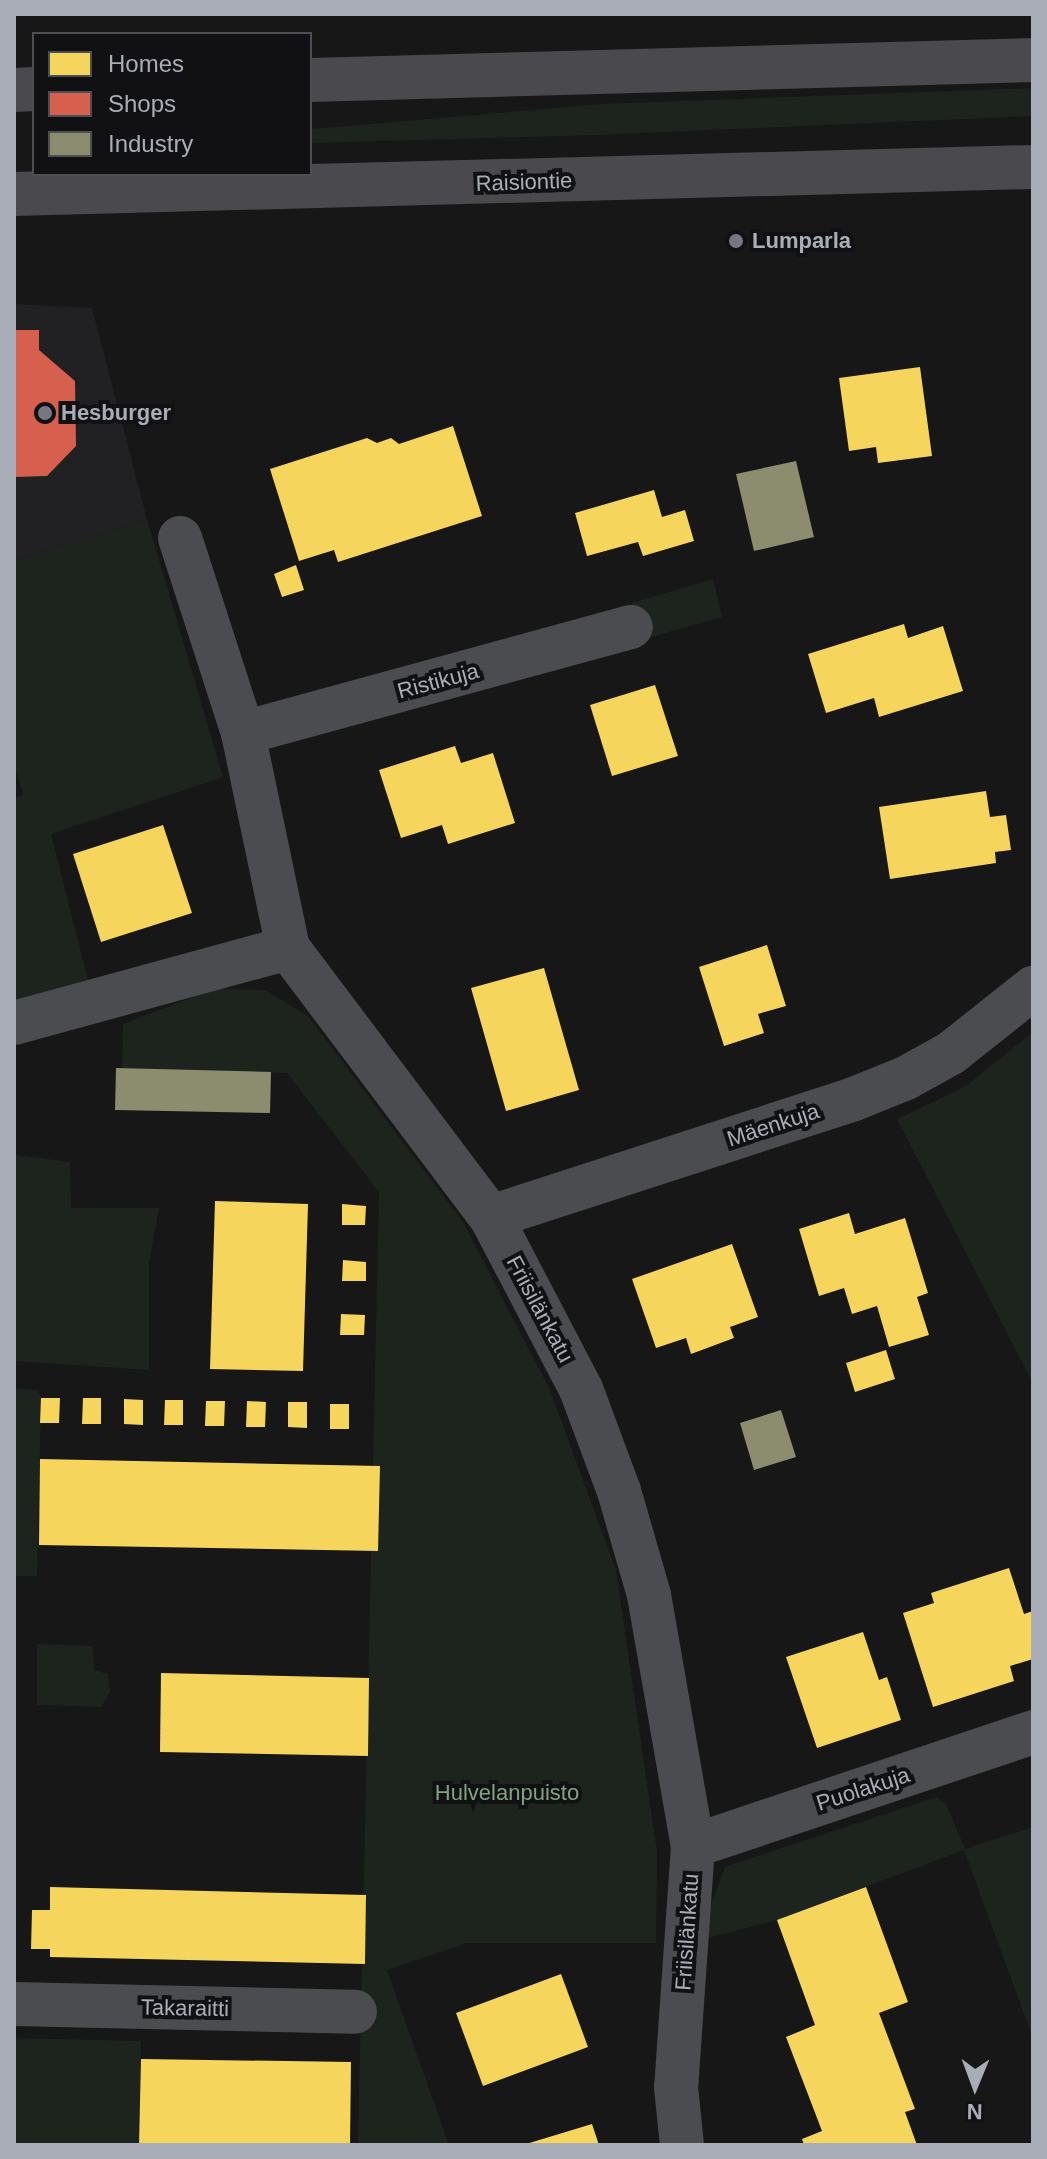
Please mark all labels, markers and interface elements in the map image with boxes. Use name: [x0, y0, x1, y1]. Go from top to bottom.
legend: [32, 32, 312, 176]
text: Homes: [108, 50, 184, 77]
text: Shops: [108, 90, 176, 117]
text: Industry: [108, 130, 193, 157]
street label: Raisiontie: [475, 167, 573, 197]
place label: Lumparla: [752, 228, 851, 254]
marker: Lumparla: [727, 232, 745, 250]
place label: Hesburger: [61, 400, 171, 426]
marker: Hesburger: [36, 404, 54, 422]
street label: Ristikuja: [394, 657, 482, 705]
street label: Mäenkuja: [724, 1098, 822, 1152]
street label: Friisilänkatu: [501, 1251, 579, 1367]
street label: Puolakuja: [813, 1762, 913, 1816]
park label: Hulvelanpuisto: [435, 1780, 579, 1806]
street label: Friisilänkatu: [670, 1873, 704, 1991]
street label: Takaraitti: [141, 1994, 229, 2022]
north arrow: [935, 2047, 1015, 2127]
text: N: [966, 2099, 983, 2124]

